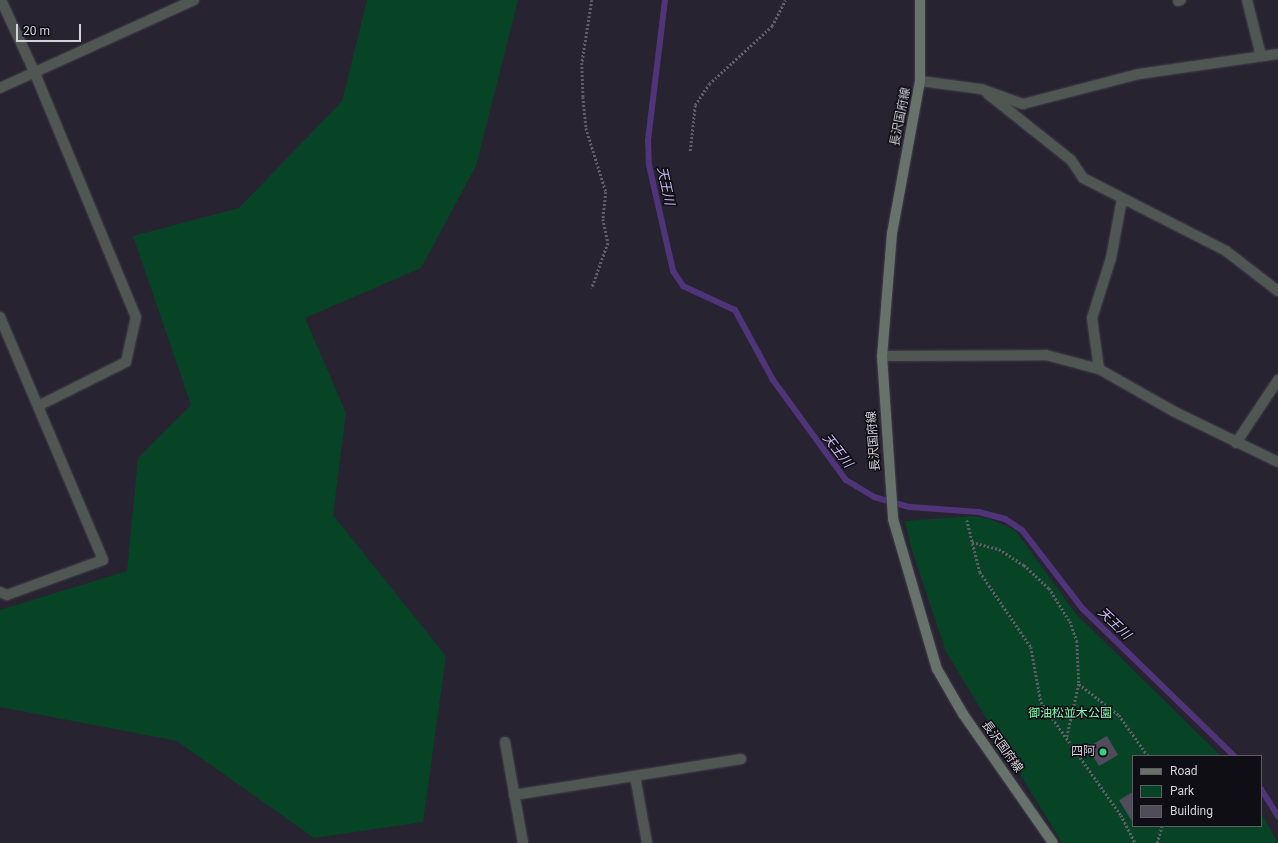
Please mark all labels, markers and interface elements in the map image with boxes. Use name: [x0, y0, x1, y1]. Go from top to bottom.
scale bar: [18, 16, 83, 42]
text: 20 m: [23, 24, 50, 38]
street label: 長沢国府線: [888, 86, 914, 148]
water label: 天王川: [653, 165, 677, 207]
street label: 長沢国府線: [865, 411, 883, 471]
water label: 天王川: [819, 431, 855, 471]
water label: 天王川: [1095, 605, 1133, 643]
park label: 御油松並木公園: [1028, 707, 1112, 721]
street label: 長沢国府線: [979, 718, 1025, 776]
place label: 四阿: [1071, 745, 1095, 759]
marker: 四阿: [1098, 747, 1108, 757]
legend: [1132, 755, 1262, 827]
text: Road: [1170, 764, 1198, 778]
text: Park: [1170, 784, 1194, 798]
text: Building: [1170, 804, 1213, 818]

